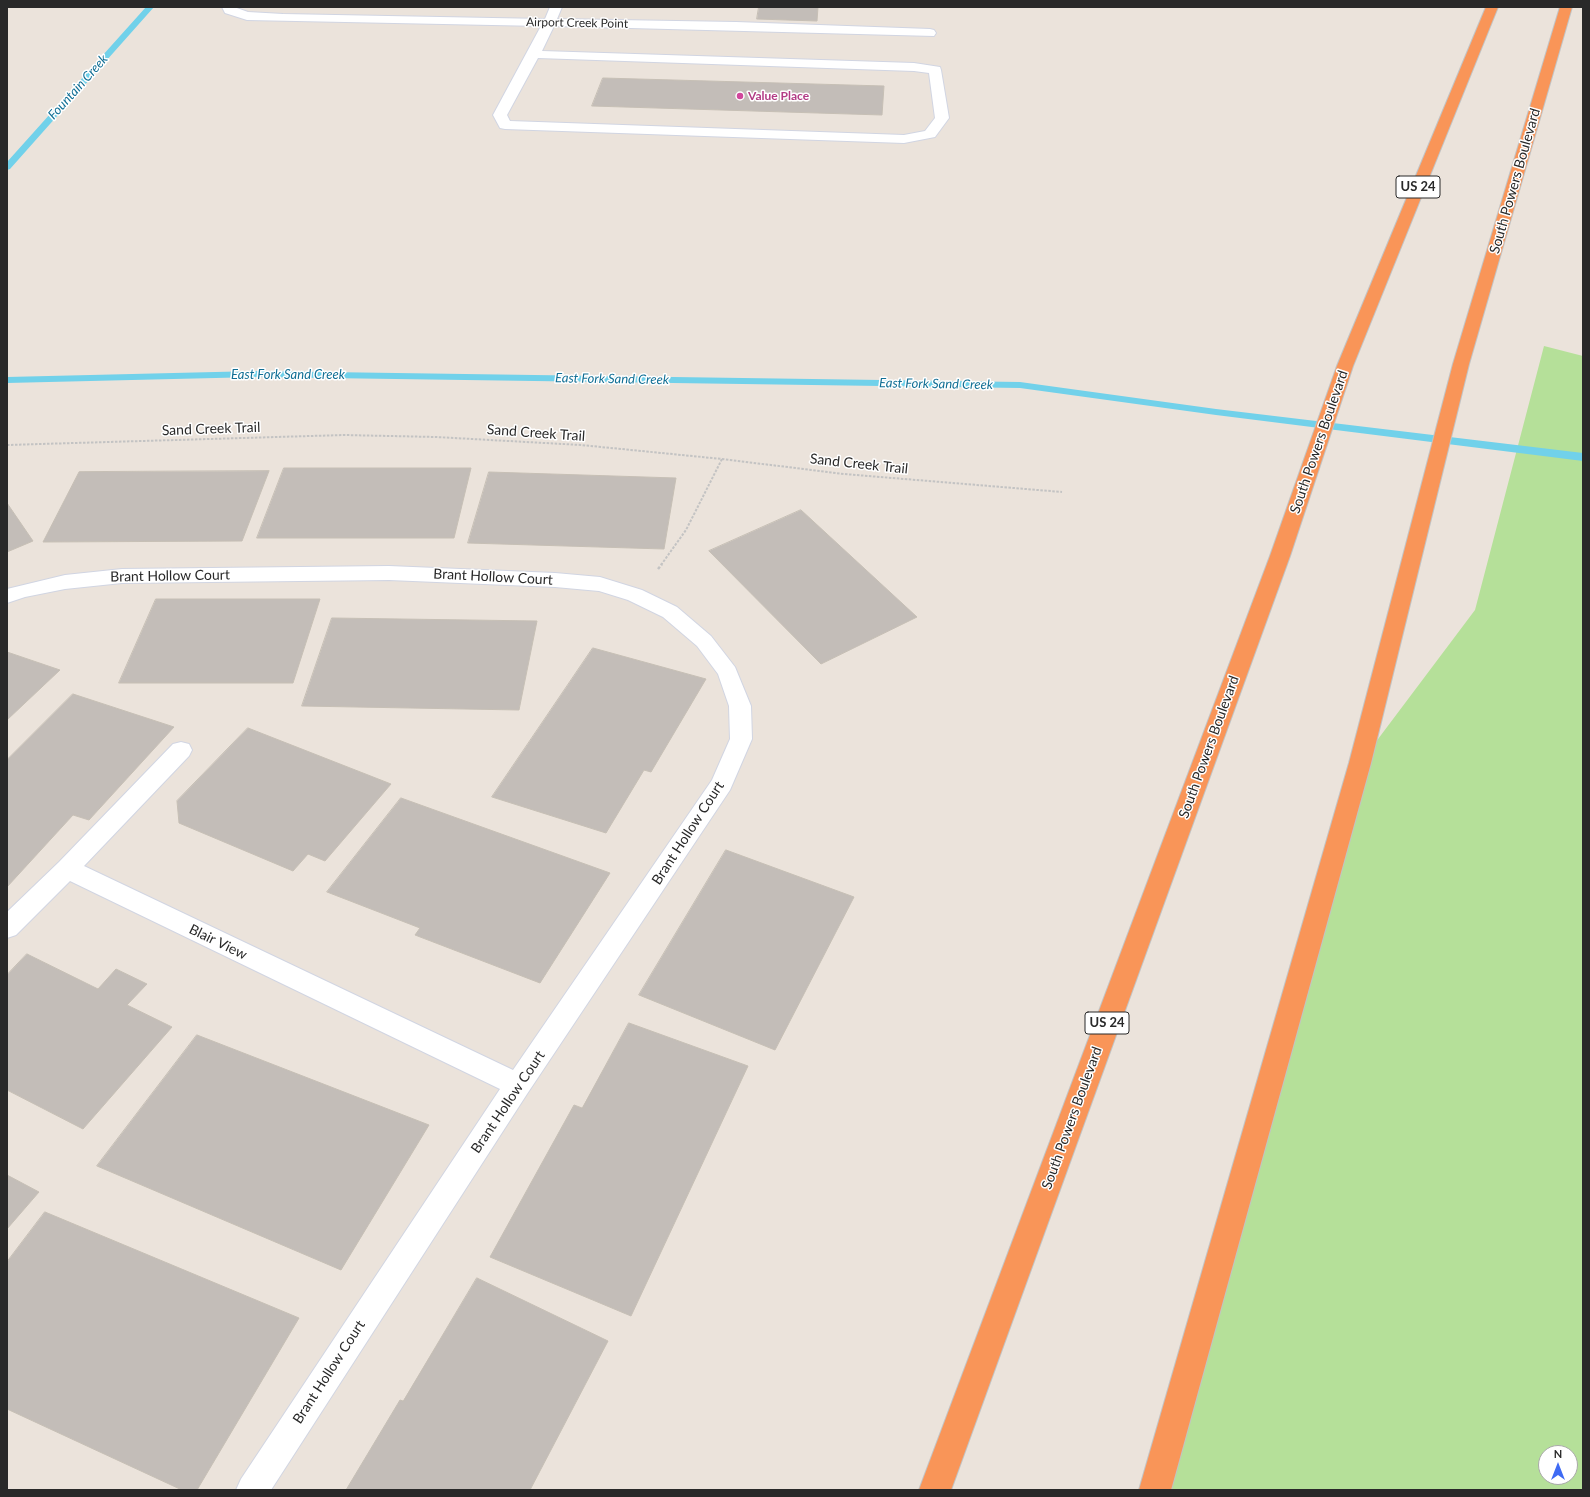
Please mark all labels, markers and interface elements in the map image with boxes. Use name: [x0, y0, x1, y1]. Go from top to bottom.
street label: Airport Creek Point: [526, 15, 628, 31]
water label: Fountain Creek: [45, 51, 111, 123]
place label: Value Place: [748, 89, 809, 103]
marker: Value Place: [735, 91, 745, 101]
street label: South Powers Boulevard: [1486, 106, 1544, 256]
road number: US 24: [1396, 176, 1440, 198]
water label: East Fork Sand Creek: [231, 367, 345, 383]
street label: South Powers Boulevard: [1287, 368, 1351, 516]
water label: East Fork Sand Creek: [555, 370, 669, 388]
water label: East Fork Sand Creek: [879, 375, 993, 393]
street label: Sand Creek Trail: [161, 419, 261, 439]
street label: Sand Creek Trail: [486, 421, 586, 445]
street label: Sand Creek Trail: [809, 450, 909, 478]
street label: Brant Hollow Court: [433, 565, 553, 589]
street label: Brant Hollow Court: [110, 567, 230, 585]
street label: South Powers Boulevard: [1175, 673, 1243, 821]
street label: Brant Hollow Court: [648, 778, 728, 888]
street label: Blair View: [186, 921, 250, 963]
road number: US 24: [1085, 1012, 1129, 1034]
street label: South Powers Boulevard: [1038, 1044, 1106, 1192]
street label: Brant Hollow Court: [468, 1048, 548, 1156]
street label: Brant Hollow Court: [289, 1317, 369, 1427]
north arrow: [1538, 1445, 1578, 1485]
text: N: [1554, 1447, 1562, 1460]

